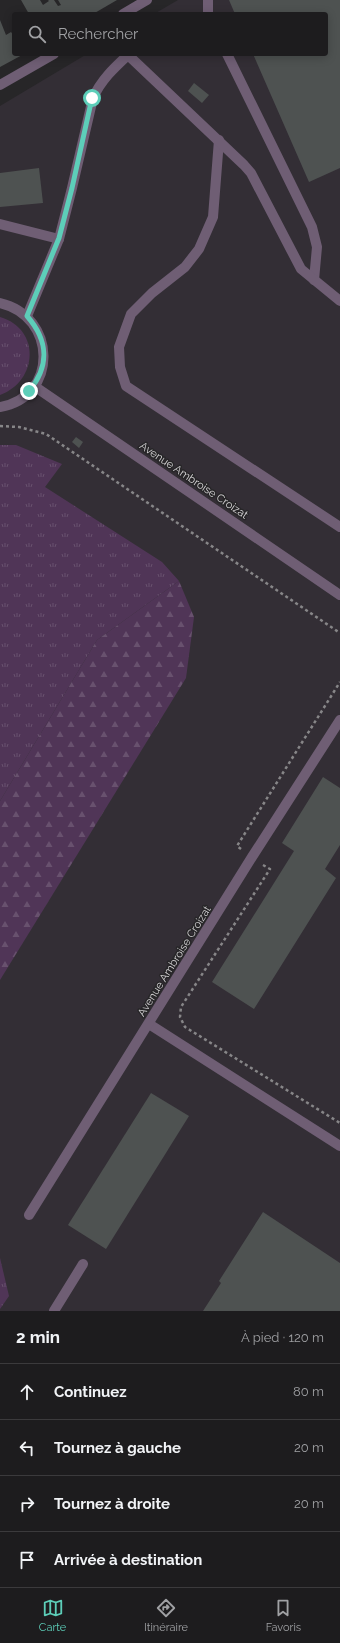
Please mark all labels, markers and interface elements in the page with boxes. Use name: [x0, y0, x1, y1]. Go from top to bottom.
search box: [12, 12, 328, 56]
icon: search: [26, 23, 48, 45]
text: Rechercher: [58, 25, 138, 43]
route start: [83, 89, 101, 107]
route end: [20, 382, 38, 400]
street label: Avenue Ambroise Croizat: [137, 439, 251, 522]
street label: Avenue Ambroise Croizat: [135, 903, 214, 1019]
text: 2 min: [16, 1327, 60, 1347]
text: À pied · 120 m: [241, 1330, 324, 1345]
icon: ahead: [16, 1381, 38, 1403]
text: Continuez: [54, 1383, 127, 1401]
text: 80 m: [293, 1384, 324, 1399]
icon: left: [16, 1437, 38, 1459]
text: Tournez à gauche: [54, 1439, 181, 1457]
text: 20 m: [294, 1440, 324, 1455]
icon: right: [16, 1493, 38, 1515]
text: Tournez à droite: [54, 1495, 170, 1513]
text: 20 m: [294, 1496, 324, 1511]
icon: arrive: [16, 1549, 38, 1571]
text: Arrivée à destination: [54, 1551, 202, 1569]
tab: Carte: [39, 1597, 66, 1634]
tab: Itinéraire: [144, 1597, 188, 1634]
tab: Favoris: [266, 1597, 301, 1634]

